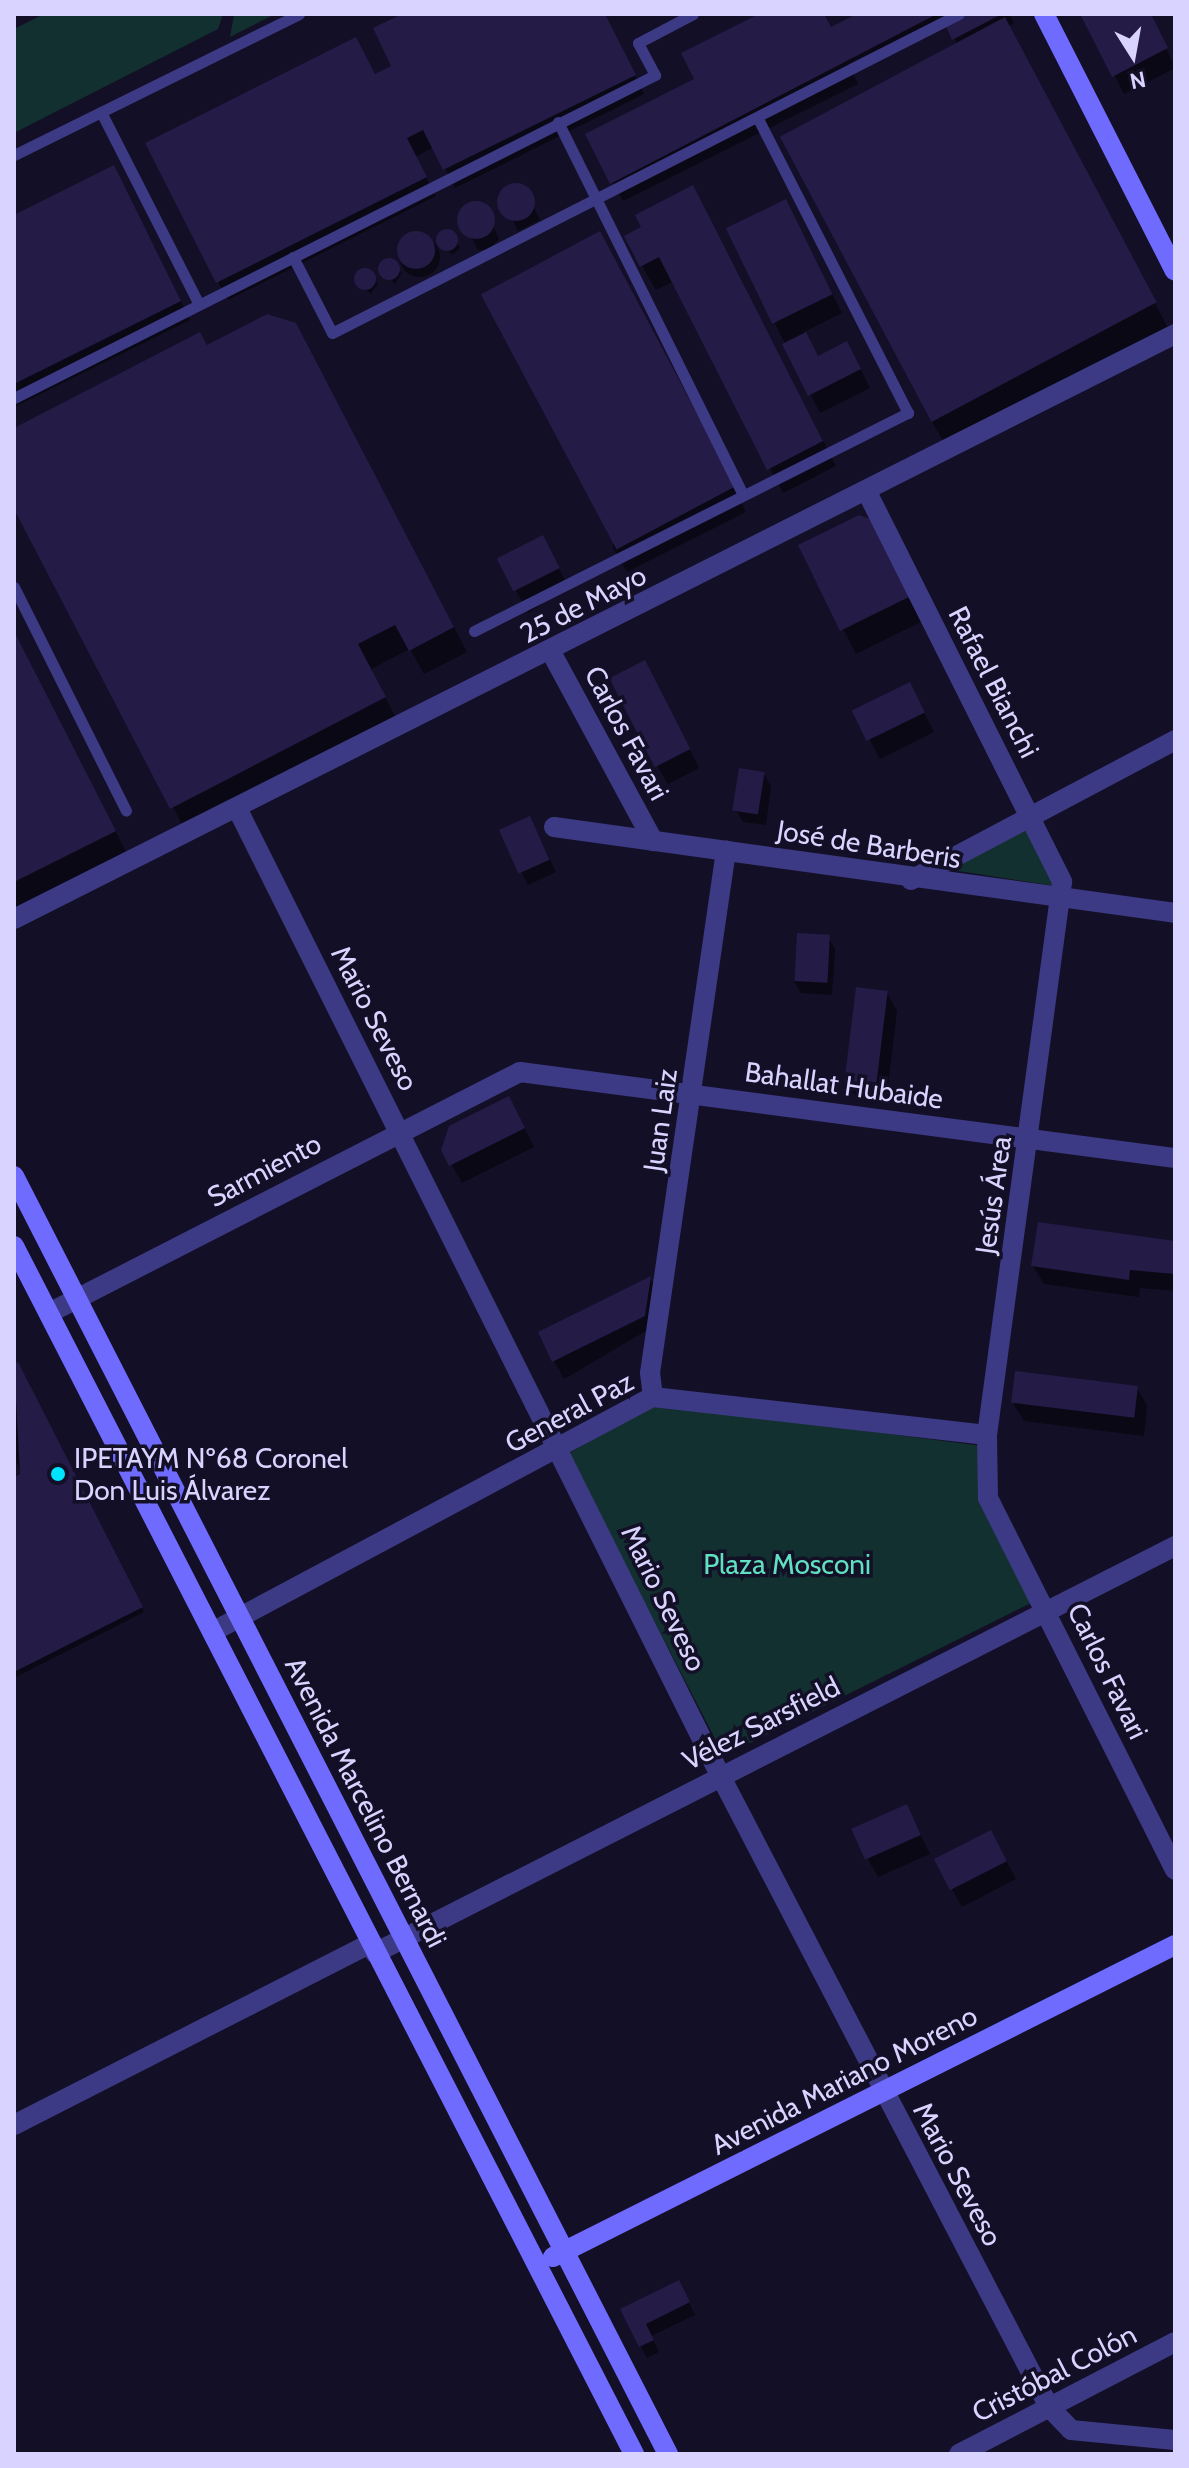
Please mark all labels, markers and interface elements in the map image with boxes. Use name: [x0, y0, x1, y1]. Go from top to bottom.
north arrow: [1093, 16, 1173, 96]
text: N: [1127, 65, 1148, 95]
street label: 25 de Mayo: [514, 558, 652, 650]
street label: Rafael Bianchi: [942, 601, 1046, 763]
street label: Carlos Favari: [578, 660, 676, 806]
street label: José de Barberis: [775, 813, 963, 875]
street label: Mario Seveso: [324, 940, 426, 1096]
street label: Bahallat Hubaide: [743, 1054, 945, 1116]
street label: Juan Laiz: [636, 1066, 684, 1174]
street label: Sarmiento: [202, 1126, 326, 1214]
street label: Jesús Área: [968, 1134, 1018, 1256]
street label: General Paz: [499, 1364, 639, 1460]
place label: IPETAYM Nº68 Coronel Don Luis Álvarez: [74, 1441, 348, 1507]
marker: IPETAYM Nº68 Coronel Don Luis Álvarez: [49, 1465, 67, 1483]
street label: Mario Seveso: [614, 1520, 714, 1676]
park label: Plaza Mosconi: [703, 1547, 871, 1581]
street label: Carlos Favari: [1061, 1598, 1155, 1744]
street label: Avenida Marcelino Bernardi: [278, 1651, 454, 1953]
street label: Vélez Sarsfield: [677, 1669, 845, 1777]
street label: Avenida Mariano Moreno: [705, 1998, 983, 2162]
street label: Mario Seveso: [906, 2096, 1010, 2252]
street label: Cristóbal Colón: [966, 2317, 1142, 2429]

